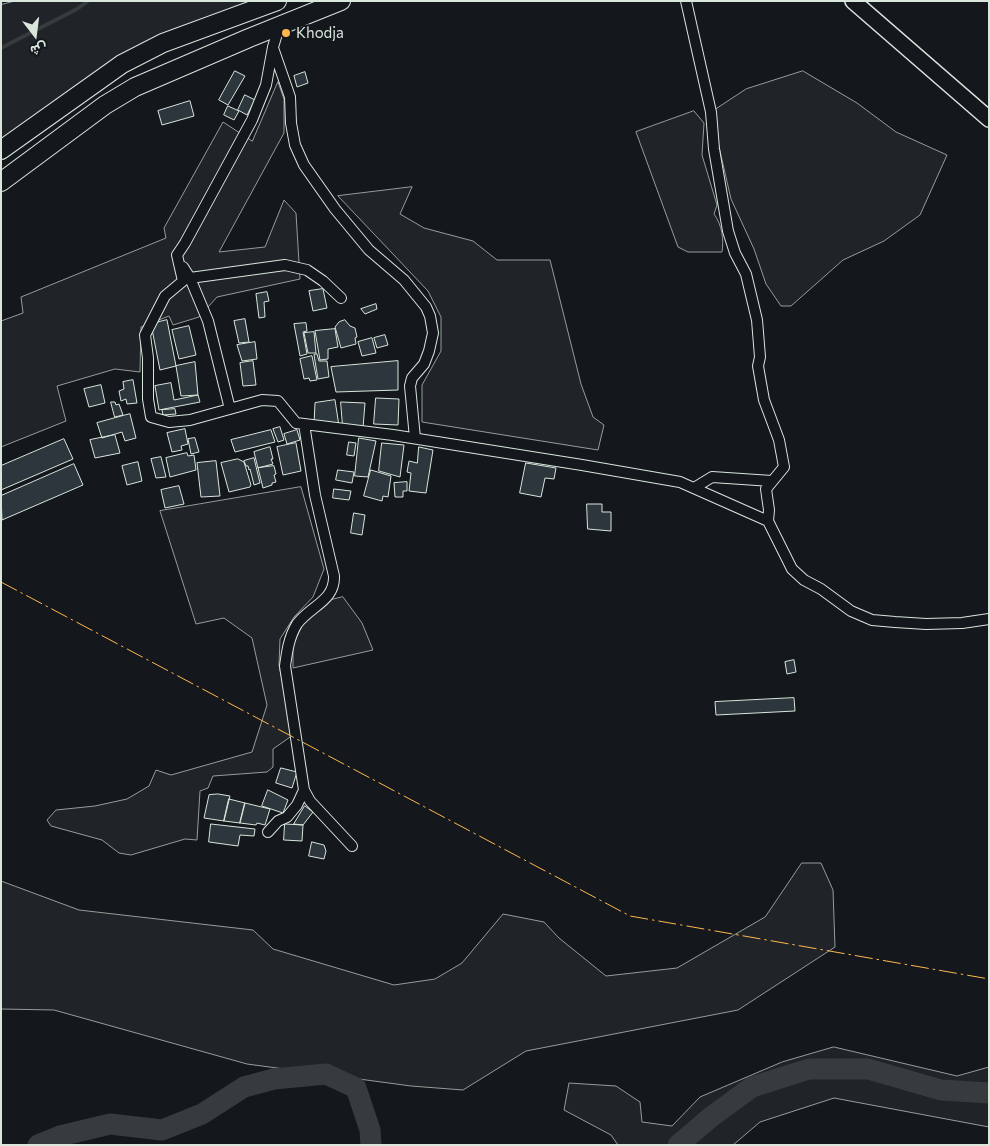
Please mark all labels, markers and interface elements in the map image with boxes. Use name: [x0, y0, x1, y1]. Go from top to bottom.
north arrow: [10, 10, 60, 60]
place label: Khodja: [296, 24, 344, 42]
marker: Khodja: [280, 27, 292, 39]
text: ش: [29, 40, 49, 60]

